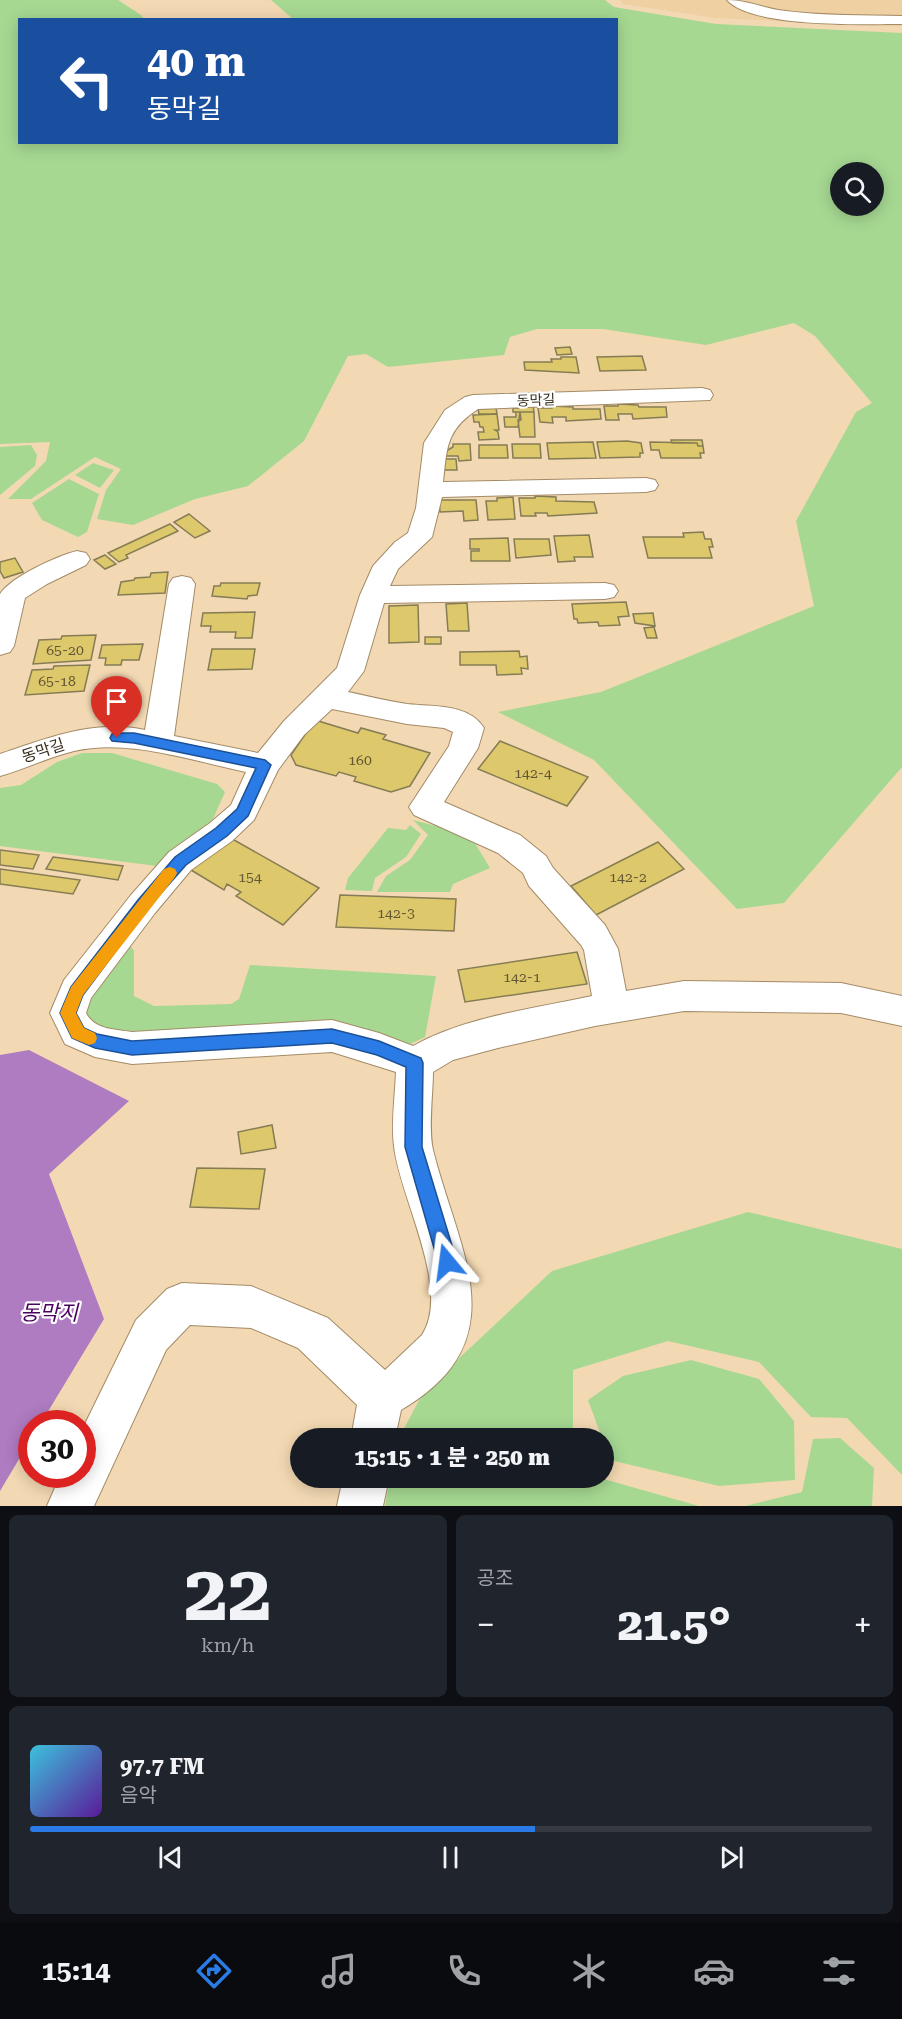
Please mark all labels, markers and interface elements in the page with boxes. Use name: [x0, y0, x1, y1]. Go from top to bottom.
text: 40 m: [147, 37, 245, 86]
icon: left: [48, 42, 126, 120]
text: 동막길: [147, 93, 222, 125]
map controls: [830, 162, 884, 216]
button: search: [830, 162, 884, 216]
street label: 동막길: [516, 391, 556, 409]
house number: 65-20: [46, 642, 84, 658]
house number: 65-18: [38, 673, 76, 689]
pin: [91, 676, 142, 738]
icon: arrive: [100, 685, 133, 718]
street label: 동막길: [19, 735, 67, 766]
house number: 160: [348, 752, 372, 768]
house number: 142-4: [514, 765, 552, 781]
house number: 154: [238, 869, 262, 885]
house number: 142-2: [609, 869, 647, 885]
house number: 142-3: [377, 905, 415, 921]
house number: 142-1: [503, 969, 541, 985]
position arrow: [415, 1230, 479, 1294]
water label: 동막지: [20, 1301, 80, 1325]
speed limit sign: 30: [18, 1410, 96, 1488]
text: 15:15 · 1 분 · 250 m: [354, 1445, 550, 1470]
text: 22: [184, 1548, 271, 1639]
text: 공조: [477, 1566, 513, 1590]
text: 21.5°: [618, 1598, 731, 1651]
text: −: [477, 1605, 495, 1644]
text: +: [854, 1605, 872, 1644]
text: km/h: [201, 1633, 255, 1657]
text: 97.7 FM: [120, 1754, 204, 1779]
text: 음악: [120, 1783, 157, 1807]
icon: previous: [154, 1841, 187, 1874]
icon: pause: [434, 1841, 467, 1874]
icon: next: [715, 1841, 748, 1874]
icon: directions: [193, 1950, 235, 1992]
icon: music: [318, 1950, 360, 1992]
icon: phone: [443, 1950, 485, 1992]
icon: climate: [568, 1950, 610, 1992]
icon: car: [693, 1950, 735, 1992]
icon: filters: [818, 1950, 860, 1992]
text: 15:14: [42, 1955, 110, 1987]

